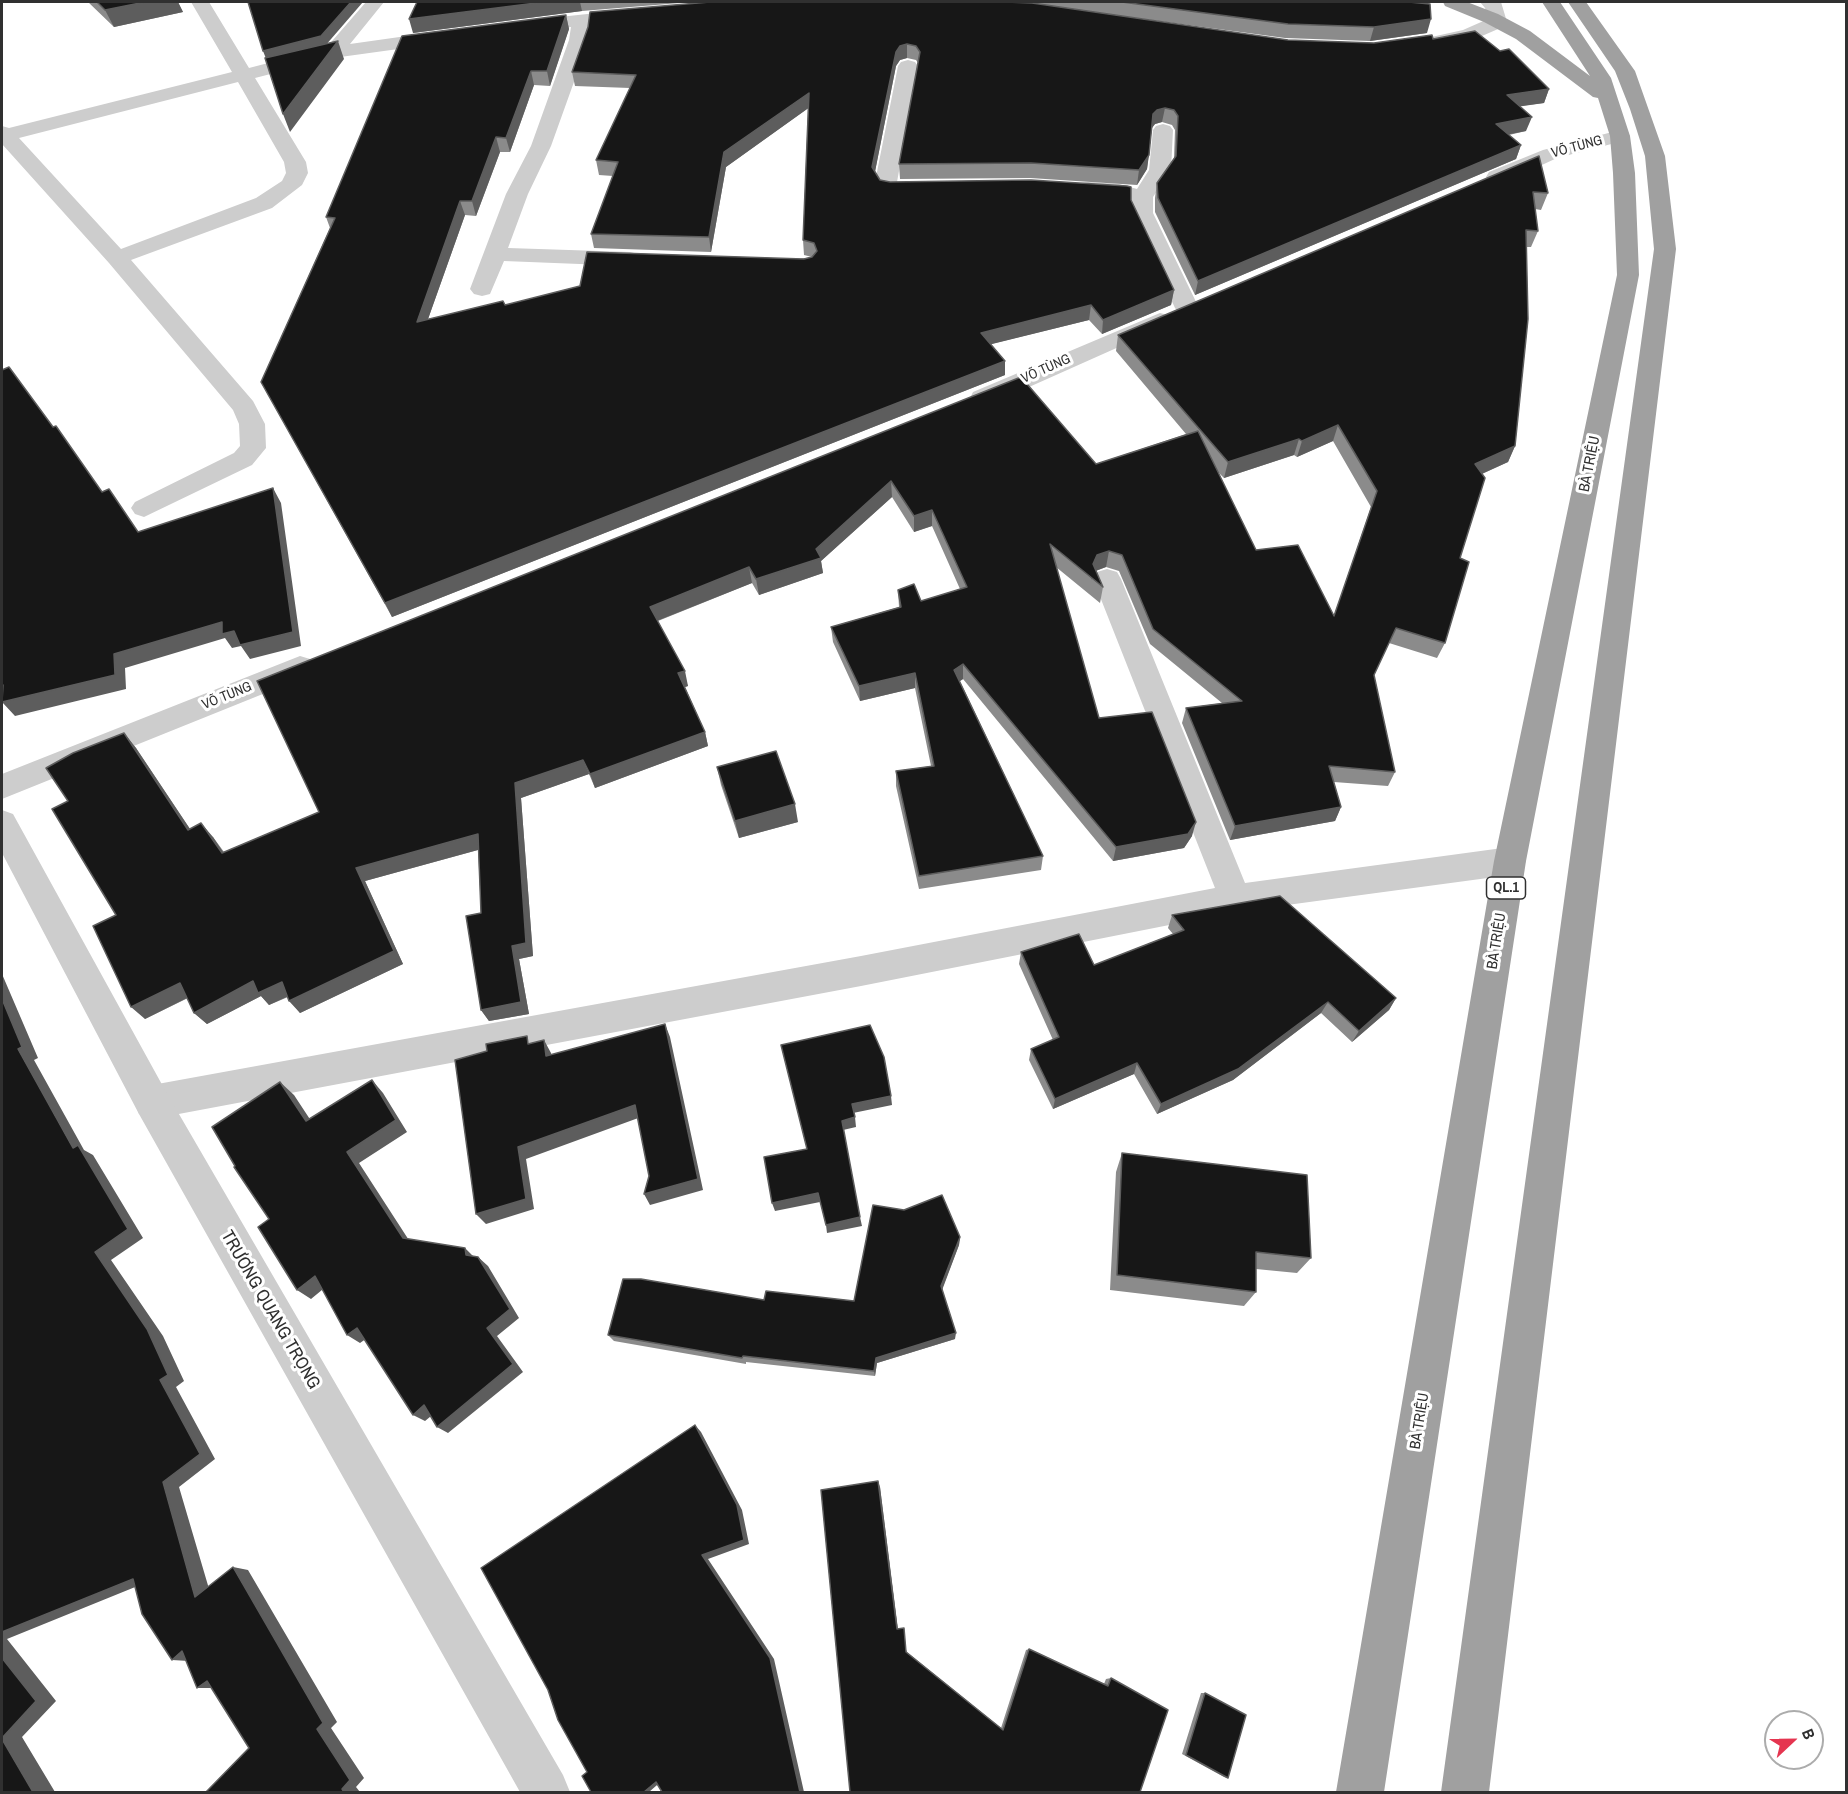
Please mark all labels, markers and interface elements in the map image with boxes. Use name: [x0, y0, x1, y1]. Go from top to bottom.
street label: VÕ TÙNG: [1550, 132, 1604, 162]
street label: VÕ TÙNG: [1019, 351, 1073, 387]
street label: BÀ TRIỆU: [1576, 434, 1604, 494]
street label: VÕ TÙNG: [200, 678, 254, 714]
road number: QL.1: [1486, 877, 1526, 899]
street label: BÀ TRIỆU: [1484, 912, 1510, 970]
street label: TRƯƠNG QUANG TRỌNG: [216, 1227, 324, 1393]
street label: BÀ TRIỆU: [1407, 1392, 1433, 1450]
north arrow: [1764, 1710, 1824, 1770]
text: B: [1797, 1725, 1821, 1743]

